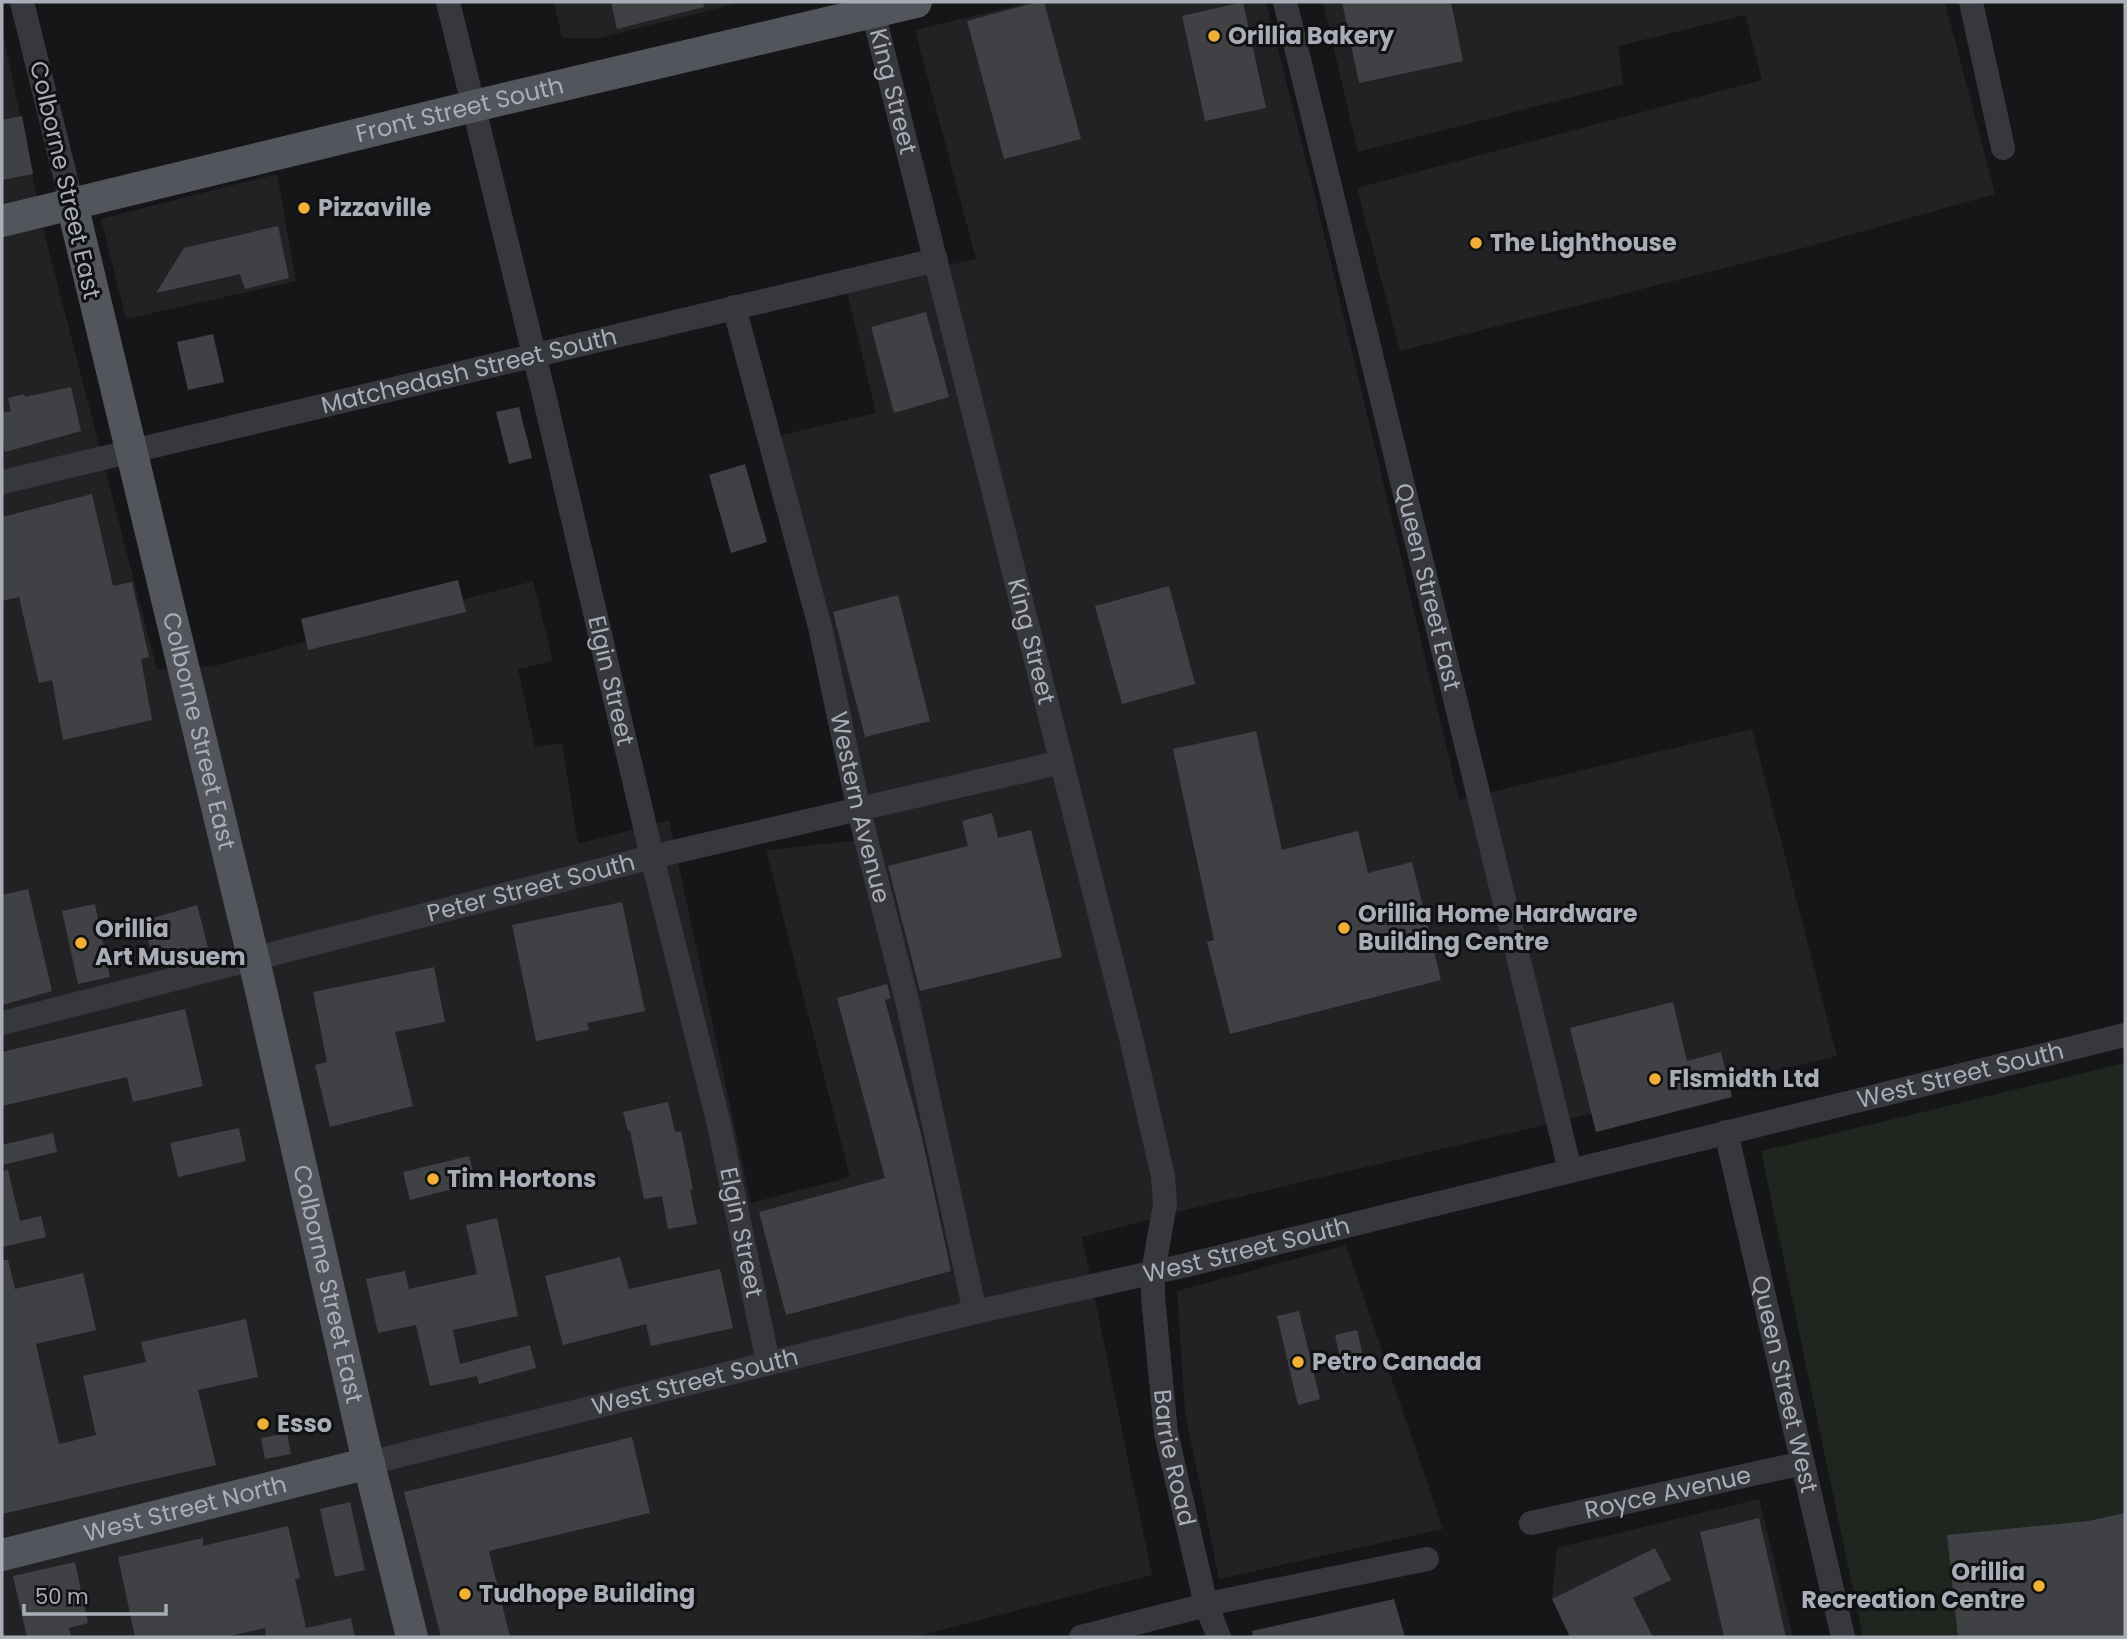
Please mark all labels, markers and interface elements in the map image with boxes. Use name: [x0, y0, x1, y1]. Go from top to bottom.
place label: Orillia Bakery: [1228, 19, 1395, 52]
street label: King Street: [862, 25, 925, 158]
marker: Orillia Bakery: [1206, 28, 1222, 44]
street label: Colborne Street East: [22, 58, 109, 302]
street label: Front Street South: [352, 68, 567, 150]
place label: Pizzaville: [318, 191, 431, 224]
marker: Pizzaville: [296, 200, 312, 216]
place label: The Lighthouse: [1490, 226, 1677, 259]
marker: The Lighthouse: [1468, 235, 1484, 251]
street label: Matchedash Street South: [318, 319, 620, 422]
street label: Queen Street East: [1387, 480, 1469, 694]
street label: King Street: [1000, 575, 1063, 708]
street label: Colborne Street East: [155, 609, 244, 853]
street label: Elgin Street: [580, 612, 642, 749]
street label: Western Avenue: [822, 709, 899, 906]
street label: Peter Street South: [423, 845, 638, 930]
place label: Orillia Home Hardware Building Centre: [1358, 897, 1638, 958]
place label: Orillia Art Musuem: [95, 912, 246, 973]
marker: Orillia Home Hardware Building Centre: [1336, 920, 1352, 936]
marker: Orillia Art Musuem: [73, 935, 89, 951]
street label: West Street South: [1854, 1034, 2067, 1116]
place label: Flsmidth Ltd: [1669, 1062, 1820, 1095]
marker: Flsmidth Ltd: [1647, 1071, 1663, 1087]
street label: Colborne Street East: [285, 1162, 371, 1406]
place label: Tim Hortons: [447, 1162, 596, 1195]
street label: Elgin Street: [712, 1164, 771, 1301]
marker: Tim Hortons: [425, 1171, 441, 1187]
street label: West Street South: [1140, 1209, 1353, 1290]
street label: Queen Street West: [1744, 1272, 1826, 1496]
street label: West Street South: [588, 1340, 802, 1423]
place label: Petro Canada: [1312, 1345, 1482, 1378]
marker: Petro Canada: [1290, 1354, 1306, 1370]
street label: Barrie Road: [1146, 1388, 1204, 1529]
place label: Esso: [277, 1407, 332, 1440]
marker: Esso: [255, 1416, 271, 1432]
street label: Royce Avenue: [1581, 1458, 1754, 1527]
street label: West Street North: [80, 1467, 290, 1550]
place label: Orillia Recreation Centre: [1801, 1555, 2025, 1616]
scale bar: [24, 1572, 166, 1616]
place label: Tudhope Building: [479, 1577, 695, 1610]
marker: Orillia Recreation Centre: [2031, 1578, 2047, 1594]
text: 50 m: [35, 1582, 89, 1611]
marker: Tudhope Building: [457, 1586, 473, 1602]

